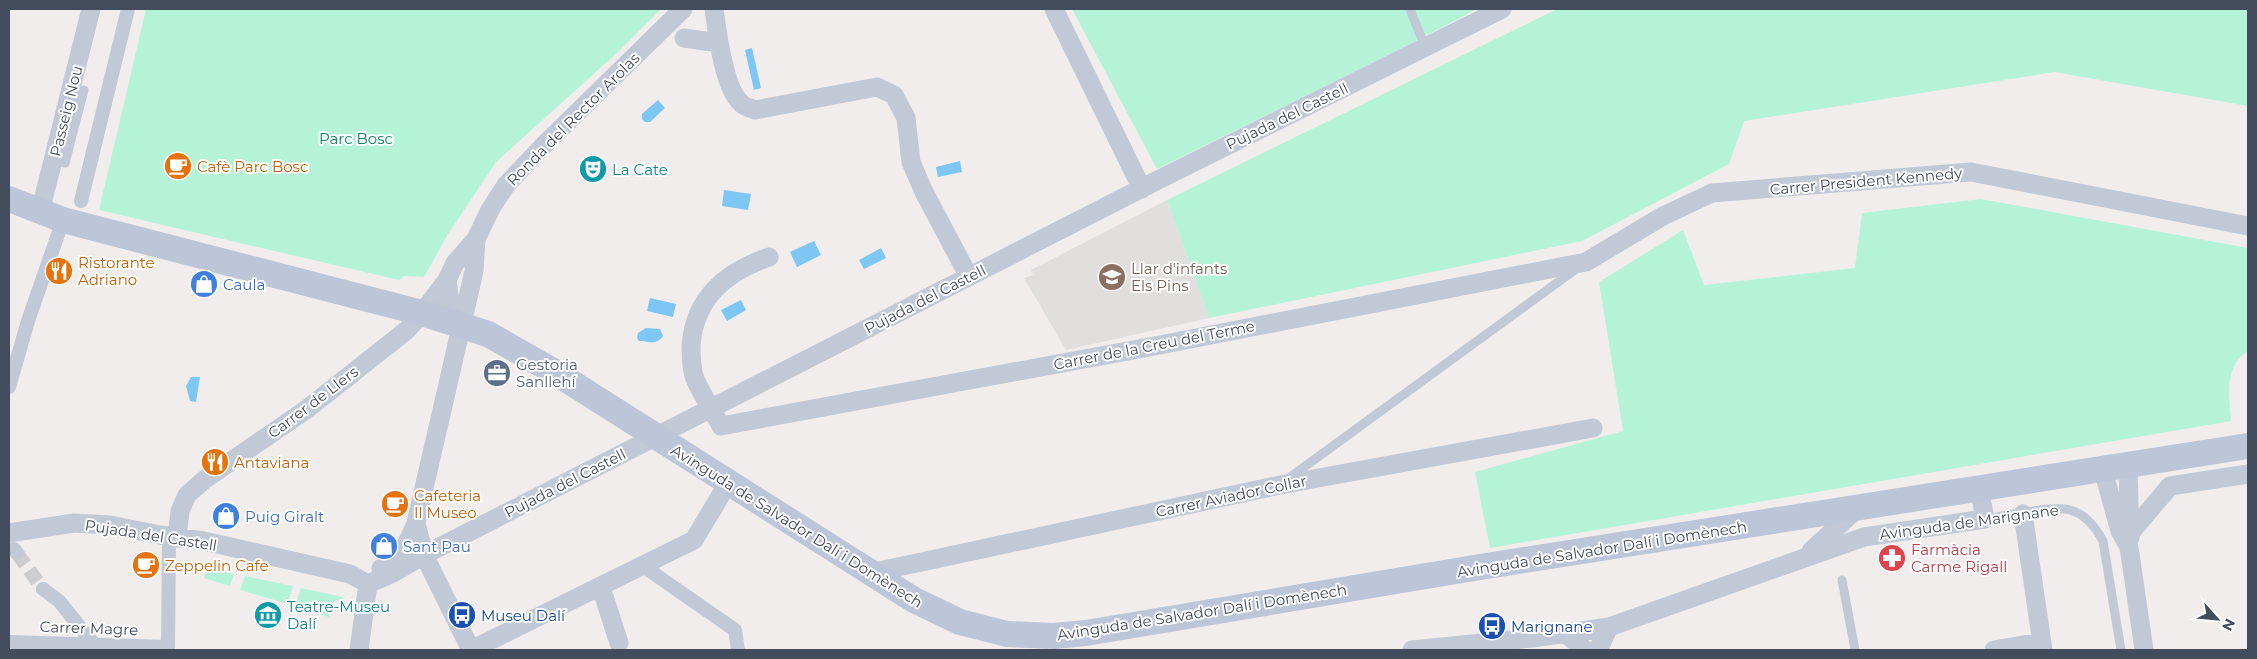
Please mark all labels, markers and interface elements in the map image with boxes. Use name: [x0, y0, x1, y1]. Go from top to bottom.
street label: Ronda del Rector Arolas: [503, 49, 643, 189]
street label: Passeig Nou: [46, 64, 86, 158]
street label: Pujada del Castell: [1223, 78, 1351, 154]
park label: Parc Bosc: [319, 129, 393, 148]
cafe icon: Cafè Parc Bosc: [163, 151, 193, 181]
theatre icon: La Cate: [578, 154, 608, 184]
place label: Cafè Parc Bosc: [197, 157, 308, 176]
place label: La Cate: [612, 160, 668, 179]
street label: Carrer President Kennedy: [1769, 163, 1964, 199]
place label: Ristorante Adriano: [78, 253, 155, 289]
restaurant icon: Ristorante Adriano: [44, 256, 74, 286]
place label: Llar d'infants Els Pins: [1131, 259, 1227, 295]
street label: Pujada del Castell: [861, 260, 989, 338]
school or university icon: Llar d'infants Els Pins: [1097, 262, 1127, 292]
shop icon: Caula: [189, 269, 219, 299]
place label: Caula: [223, 275, 265, 294]
street label: Carrer de la Creu del Terme: [1052, 316, 1256, 374]
place label: Gestoria Sanllehí: [516, 355, 578, 391]
office icon: Gestoria Sanllehí: [482, 358, 512, 388]
street label: Carrer de Llers: [264, 362, 362, 442]
street label: Avinguda de Salvador Dalí i Domènech: [668, 440, 926, 612]
street label: Pujada del Castell: [501, 444, 629, 522]
restaurant icon: Antaviana: [200, 447, 230, 477]
place label: Antaviana: [234, 453, 309, 472]
street label: Carrer Aviador Collar: [1154, 471, 1308, 521]
place label: Cafeteria Il Museo: [414, 486, 481, 522]
cafe icon: Cafeteria Il Museo: [380, 489, 410, 519]
street label: Avinguda de Marignane: [1878, 500, 2060, 544]
shop icon: Puig Giralt: [211, 501, 241, 531]
place label: Puig Giralt: [245, 507, 324, 526]
street label: Pujada del Castell: [84, 515, 218, 555]
street label: Avinguda de Salvador Dalí i Domènech: [1456, 517, 1748, 581]
shop icon: Sant Pau: [369, 531, 399, 561]
place label: Sant Pau: [403, 537, 471, 556]
place label: Farmàcia Carme Rigall: [1911, 540, 2007, 576]
pharmacy icon: Farmàcia Carme Rigall: [1877, 543, 1907, 573]
cafe icon: Zeppelin Cafe: [131, 550, 161, 580]
place label: Zeppelin Cafe: [165, 556, 269, 575]
street label: Avinguda de Salvador Dalí i Domènech: [1056, 580, 1348, 644]
north arrow: [2192, 594, 2242, 644]
place label: Teatre-Museu Dalí: [287, 597, 390, 633]
museum icon: Teatre-Museu Dalí: [253, 600, 283, 630]
bus stop icon: Museu Dalí: [447, 600, 477, 630]
place label: Museu Dalí: [481, 606, 566, 625]
bus stop icon: Marignane: [1477, 611, 1507, 641]
text: N: [2218, 616, 2239, 634]
street label: Carrer Magre: [39, 617, 139, 639]
place label: Marignane: [1511, 617, 1593, 636]

